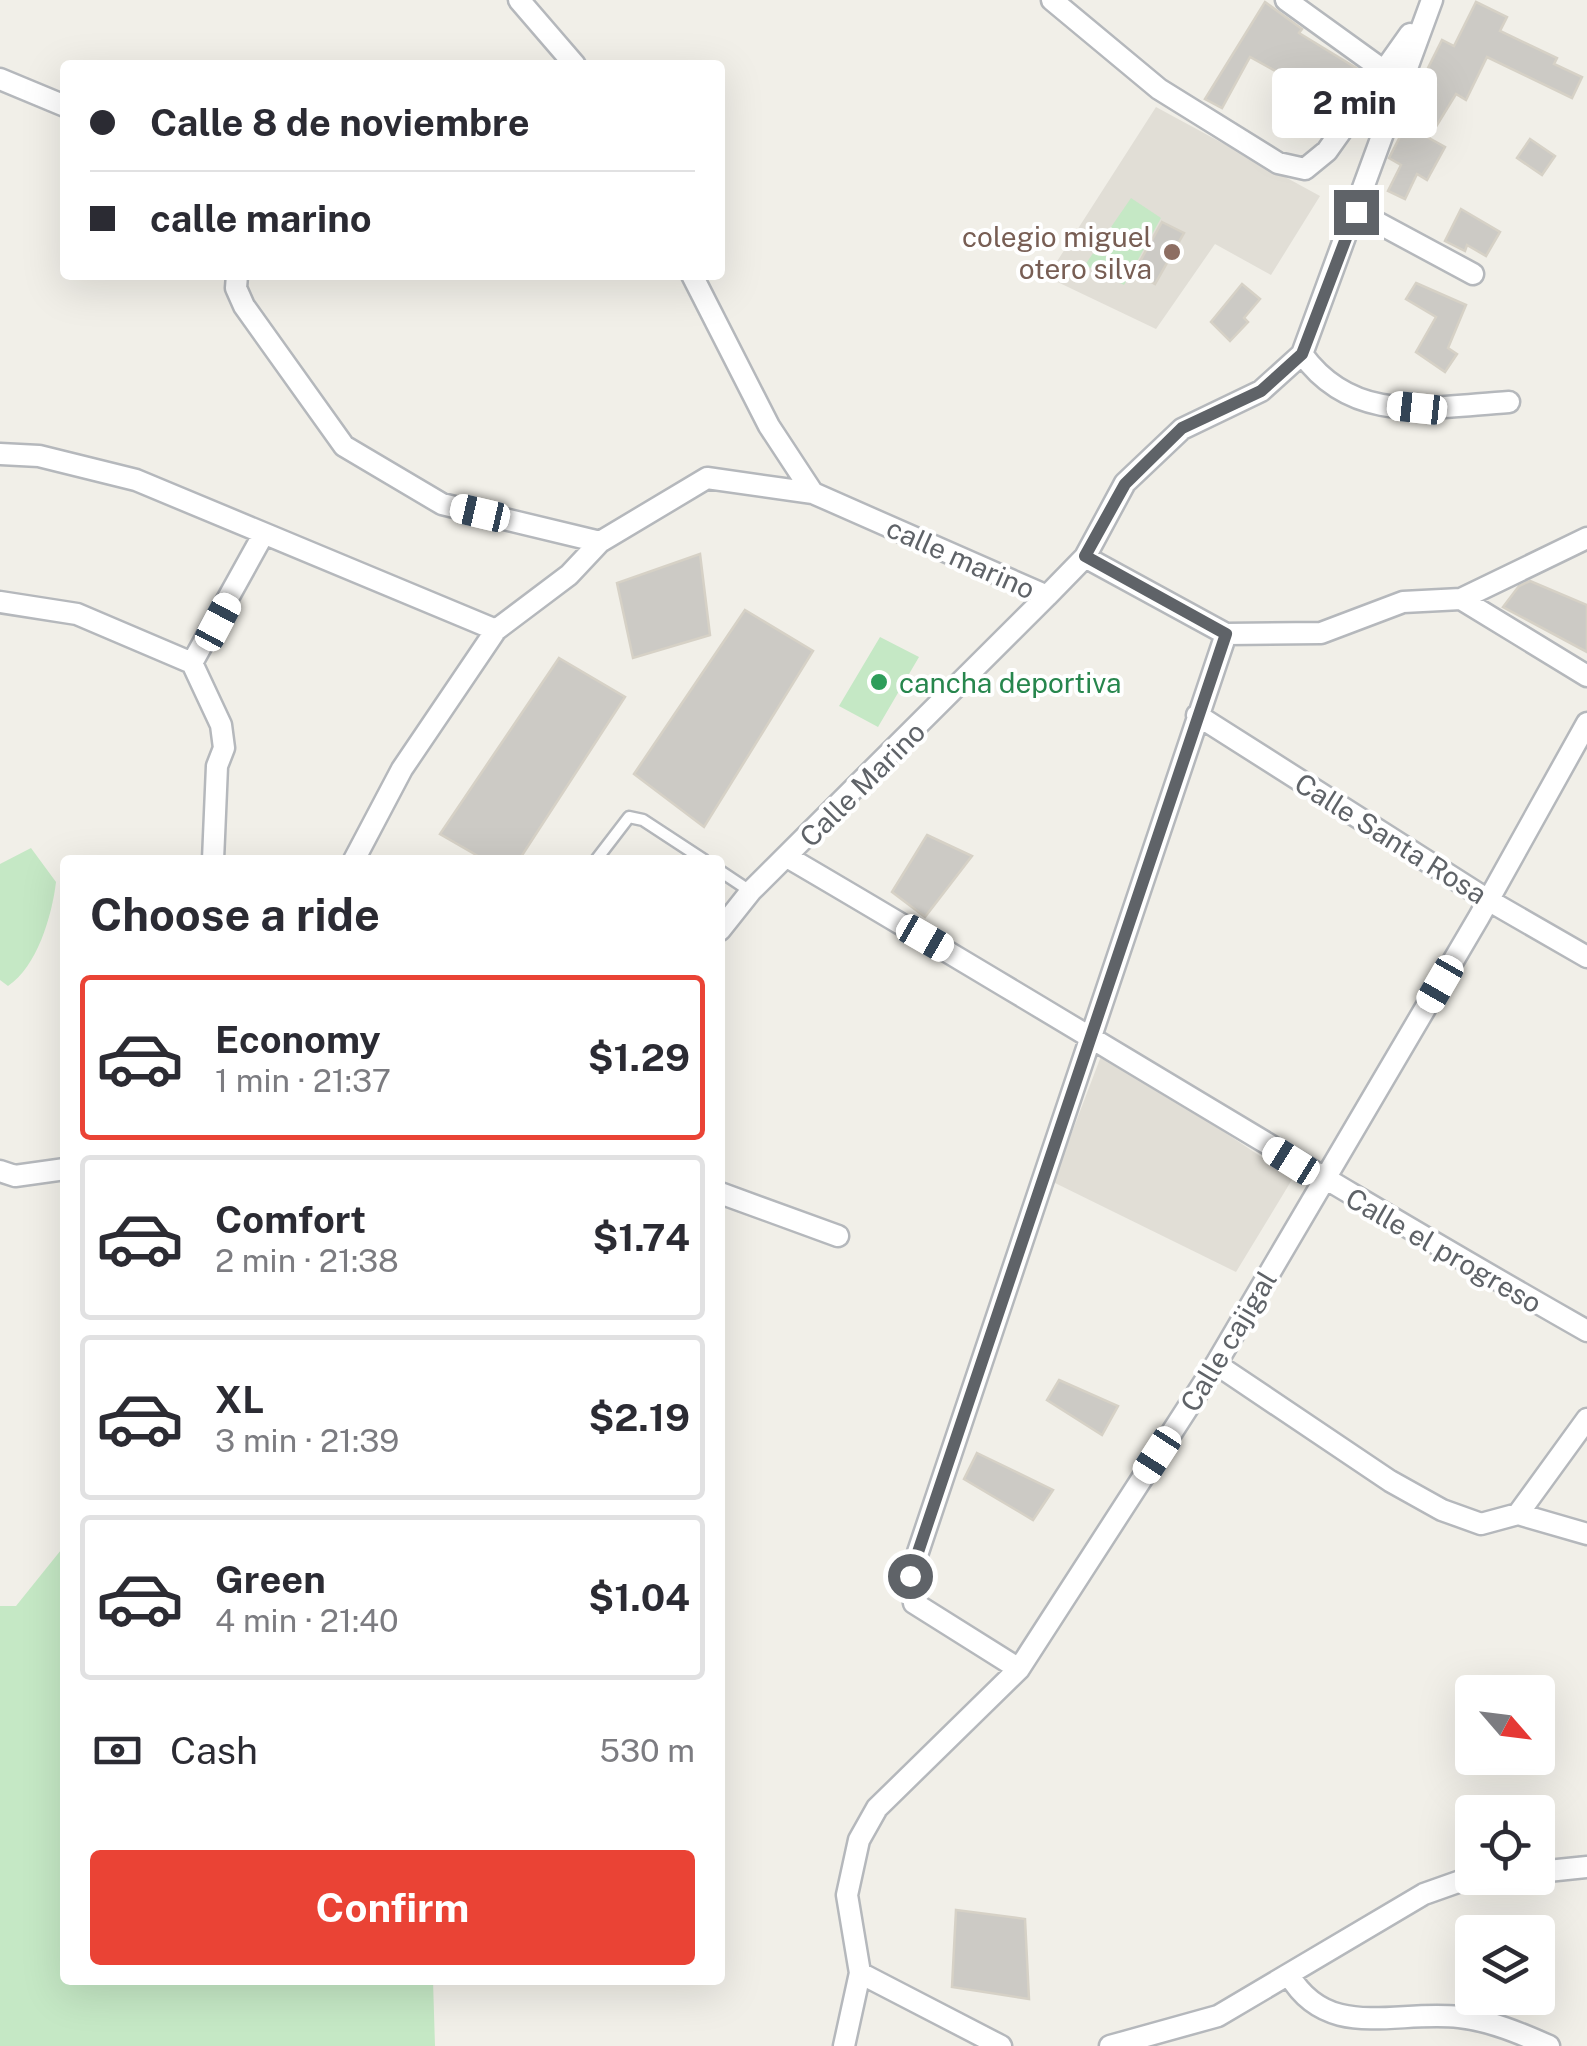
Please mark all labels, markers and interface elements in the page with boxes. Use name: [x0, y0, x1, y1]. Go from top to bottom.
callout: 2 min: [1274, 67, 1438, 137]
text: 2 min: [1313, 84, 1396, 121]
text: Calle 8 de noviembre: [150, 100, 530, 145]
route end: [1334, 190, 1379, 235]
text: calle marino: [150, 196, 372, 241]
place label: colegio miguel otero silva: [962, 220, 1152, 285]
marker: colegio miguel otero silva: [1161, 241, 1183, 263]
car: [1386, 390, 1448, 426]
car: [447, 492, 513, 534]
street label: calle marino: [882, 511, 1040, 605]
car: [191, 588, 245, 656]
place label: cancha deportiva: [899, 666, 1121, 699]
marker: cancha deportiva: [868, 671, 890, 693]
street label: Calle Marino: [793, 715, 931, 853]
street label: Calle Santa Rosa: [1289, 766, 1493, 910]
text: Choose a ride: [90, 888, 380, 941]
car: [892, 910, 958, 966]
car: [1412, 951, 1468, 1017]
icon: car: [95, 1013, 185, 1103]
text: Economy: [215, 1017, 381, 1062]
text: $1.29: [588, 1035, 690, 1080]
text: 1 min · 21:37: [215, 1062, 391, 1099]
car: [1258, 1132, 1324, 1190]
street label: Calle el progreso: [1340, 1181, 1548, 1319]
icon: car: [95, 1193, 185, 1283]
text: Comfort: [215, 1197, 366, 1242]
text: $1.74: [593, 1215, 690, 1260]
text: 2 min · 21:38: [215, 1242, 399, 1279]
street label: Calle cajigal: [1173, 1265, 1283, 1417]
icon: car: [95, 1373, 185, 1463]
text: XL: [215, 1377, 264, 1422]
text: $2.19: [588, 1395, 690, 1440]
text: 3 min · 21:39: [215, 1422, 399, 1459]
car: [1128, 1422, 1186, 1488]
icon: car: [95, 1553, 185, 1643]
route start: [888, 1554, 933, 1599]
text: Green: [215, 1557, 326, 1602]
text: $1.04: [588, 1575, 690, 1620]
text: 4 min · 21:40: [215, 1602, 399, 1639]
north arrow: [1455, 1675, 1555, 1775]
map controls: [1455, 1675, 1555, 2015]
icon: cash: [90, 1723, 145, 1778]
text: Cash: [170, 1728, 258, 1773]
text: 530 m: [600, 1732, 695, 1769]
button: locate: [1455, 1795, 1555, 1895]
button: Confirm: [90, 1850, 695, 1965]
button: layers: [1455, 1915, 1555, 2015]

